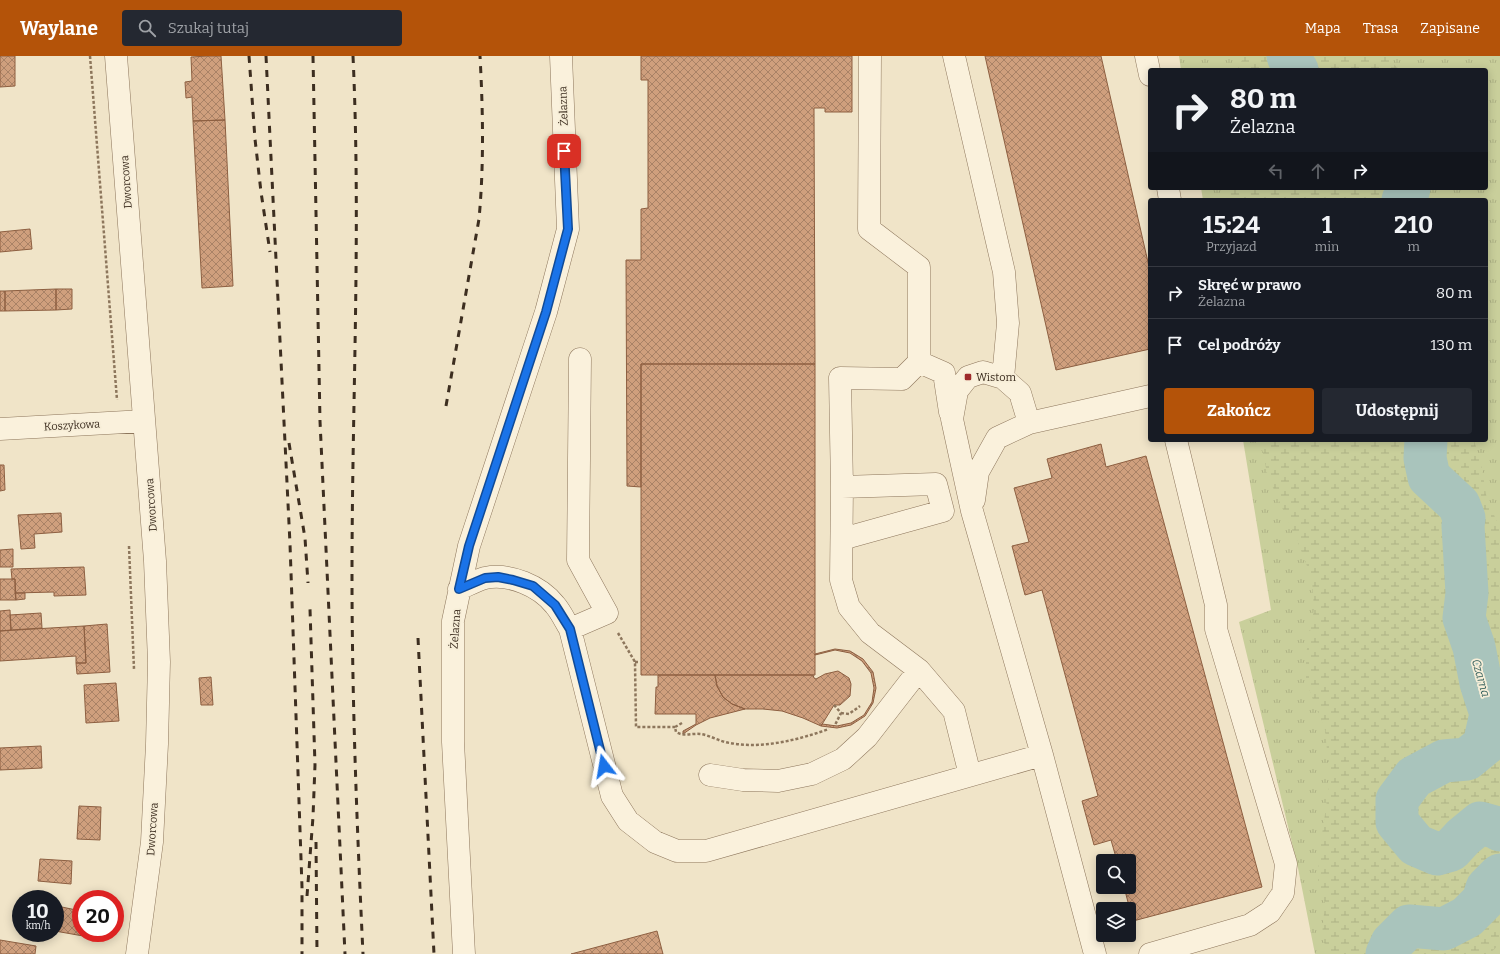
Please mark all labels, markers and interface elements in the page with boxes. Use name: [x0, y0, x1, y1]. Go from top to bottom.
search box: [122, 10, 402, 46]
text: Waylane: [20, 17, 98, 40]
icon: search: [136, 17, 158, 39]
text: Szukaj tutaj: [168, 19, 249, 37]
text: Mapa: [1305, 20, 1341, 37]
text: Trasa: [1363, 20, 1398, 37]
text: Zapisane: [1420, 20, 1480, 37]
text: 80 m: [1230, 82, 1296, 115]
icon: right: [1164, 84, 1216, 136]
street label: Żelazna: [555, 86, 571, 126]
text: Żelazna: [1230, 116, 1295, 138]
pin: [547, 134, 581, 168]
icon: arrive: [553, 140, 575, 162]
street label: Dworcowa: [118, 155, 135, 209]
icon: left: [1265, 160, 1287, 182]
icon: ahead: [1307, 160, 1329, 182]
icon: right: [1349, 160, 1371, 182]
text: 15:24: [1203, 211, 1260, 239]
text: 1: [1322, 211, 1332, 239]
text: 210: [1394, 211, 1433, 239]
text: Przyjazd: [1206, 239, 1257, 254]
text: min: [1315, 239, 1339, 254]
text: m: [1407, 239, 1420, 254]
text: Skręć w prawo: [1198, 276, 1301, 294]
icon: right: [1164, 282, 1186, 304]
text: 80 m: [1436, 284, 1472, 302]
text: Żelazna: [1198, 294, 1245, 309]
icon: arrive: [1164, 334, 1186, 356]
text: Cel podróży: [1198, 336, 1281, 354]
text: 130 m: [1430, 336, 1472, 354]
place label: Wistom: [976, 371, 1016, 384]
marker: Wistom: [963, 372, 973, 382]
button: Zakończ: [1164, 388, 1314, 434]
button: Udostępnij: [1322, 388, 1472, 434]
street label: Koszykowa: [44, 418, 100, 433]
street label: Dworcowa: [143, 478, 160, 532]
street label: Żelazna: [447, 609, 463, 649]
water label: Czarna: [1469, 657, 1493, 699]
position arrow: [583, 745, 625, 787]
street label: Dworcowa: [144, 802, 161, 856]
map controls: [1096, 854, 1136, 942]
button: search: [1096, 854, 1136, 894]
speed limit sign: 20: [72, 890, 124, 942]
text: 10: [27, 899, 49, 923]
button: layers: [1096, 902, 1136, 942]
text: km/h: [26, 920, 50, 932]

